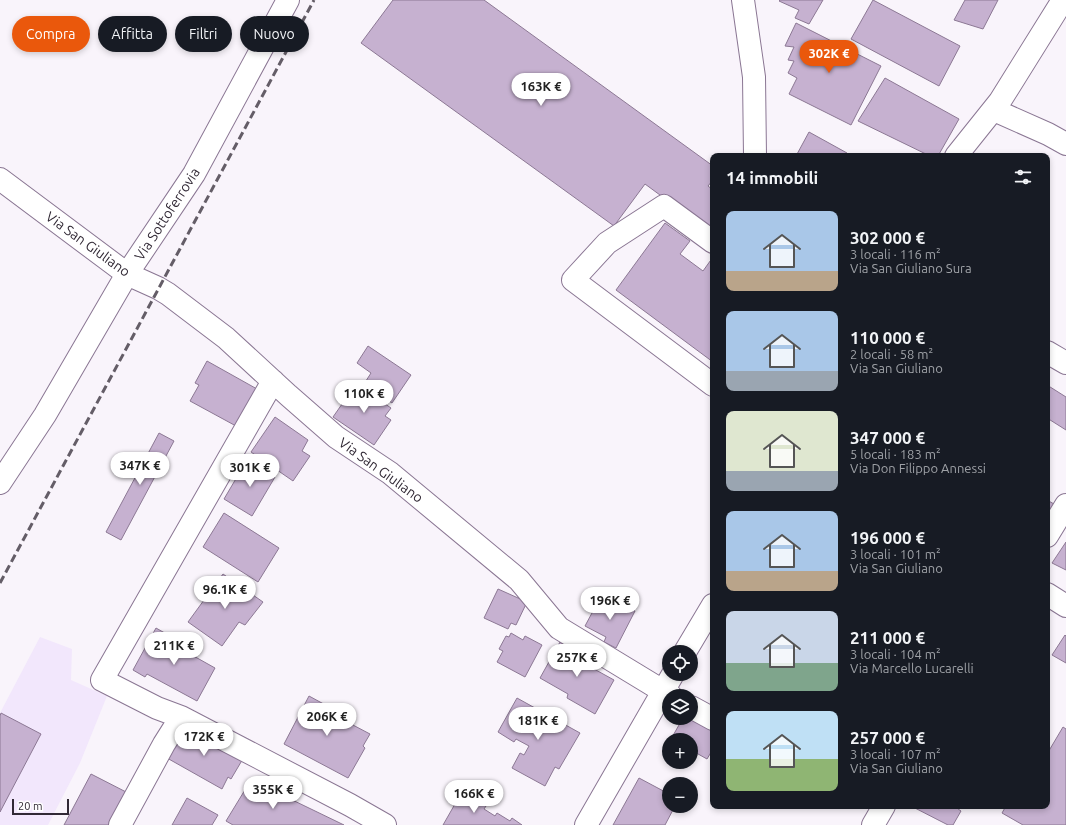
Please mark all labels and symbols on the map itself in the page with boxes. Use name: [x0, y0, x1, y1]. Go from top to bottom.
pin: 302K €: [796, 40, 862, 74]
pin: 163K €: [508, 73, 574, 107]
street label: Via Sottoferrovia: [131, 165, 203, 263]
street label: Via San Giuliano: [43, 208, 133, 280]
pin: 110K €: [331, 380, 397, 414]
street label: Via San Giuliano: [336, 434, 426, 506]
pin: 347K €: [107, 452, 173, 486]
pin: 301K €: [217, 454, 283, 488]
pin: 96.1K €: [188, 576, 262, 610]
pin: 196K €: [577, 587, 643, 621]
pin: 211K €: [141, 632, 207, 666]
pin: 257K €: [544, 644, 610, 678]
pin: 206K €: [294, 703, 360, 737]
pin: 181K €: [505, 707, 571, 741]
pin: 172K €: [171, 723, 237, 757]
pin: 355K €: [240, 776, 306, 810]
pin: 166K €: [441, 780, 507, 814]
scale bar: [12, 797, 69, 816]

